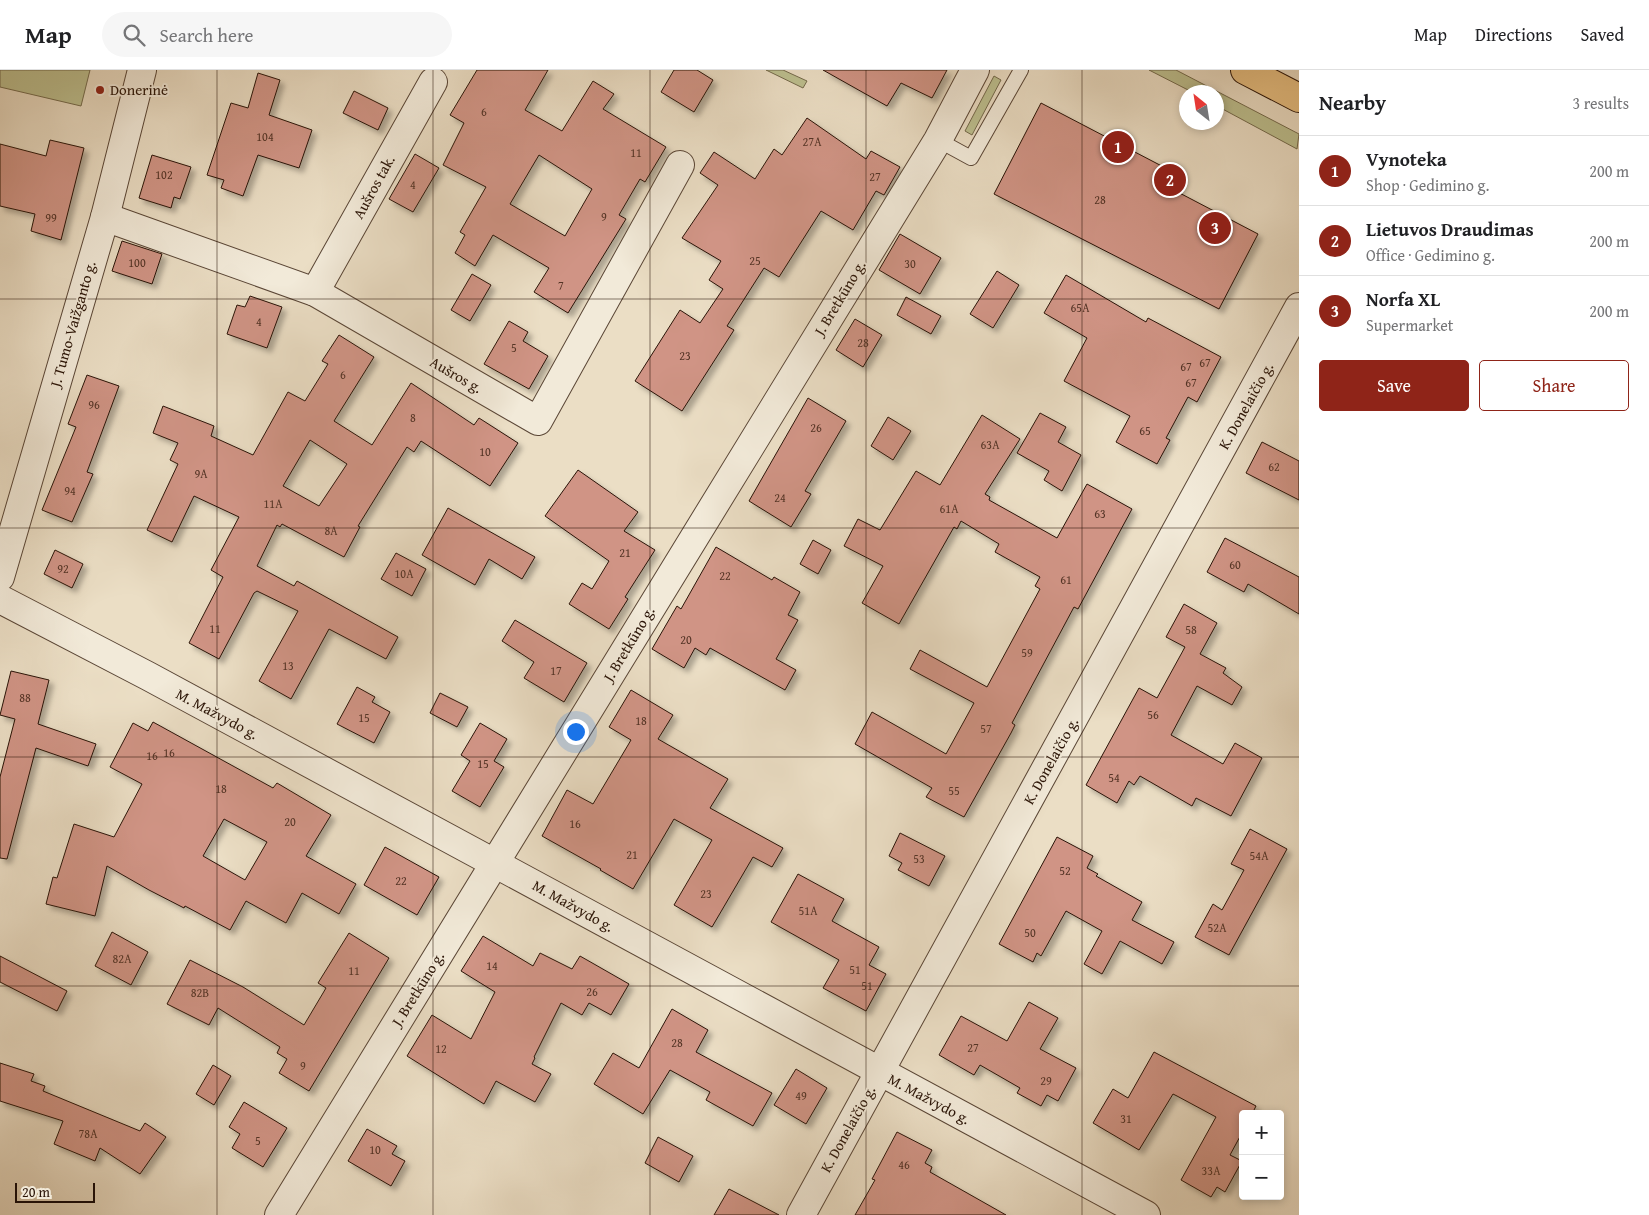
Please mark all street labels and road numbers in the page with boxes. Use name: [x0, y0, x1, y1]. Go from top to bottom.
street label: Aušros tak.: [347, 151, 400, 222]
street label: J. Bretkūno g.: [808, 256, 870, 341]
street label: J. Tumo-Vaižganto g.: [44, 258, 101, 391]
street label: Aušros g.: [426, 351, 486, 398]
street label: K. Donelaičio g.: [1213, 358, 1278, 453]
street label: J. Bretkūno g.: [597, 602, 659, 687]
street label: M. Mažvydo g.: [172, 683, 262, 744]
street label: K. Donelaičio g.: [1018, 713, 1083, 808]
street label: M. Mažvydo g.: [529, 875, 618, 937]
street label: J. Bretkūno g.: [385, 947, 449, 1032]
street label: M. Mažvydo g.: [884, 1068, 974, 1129]
street label: K. Donelaičio g.: [815, 1081, 880, 1176]

